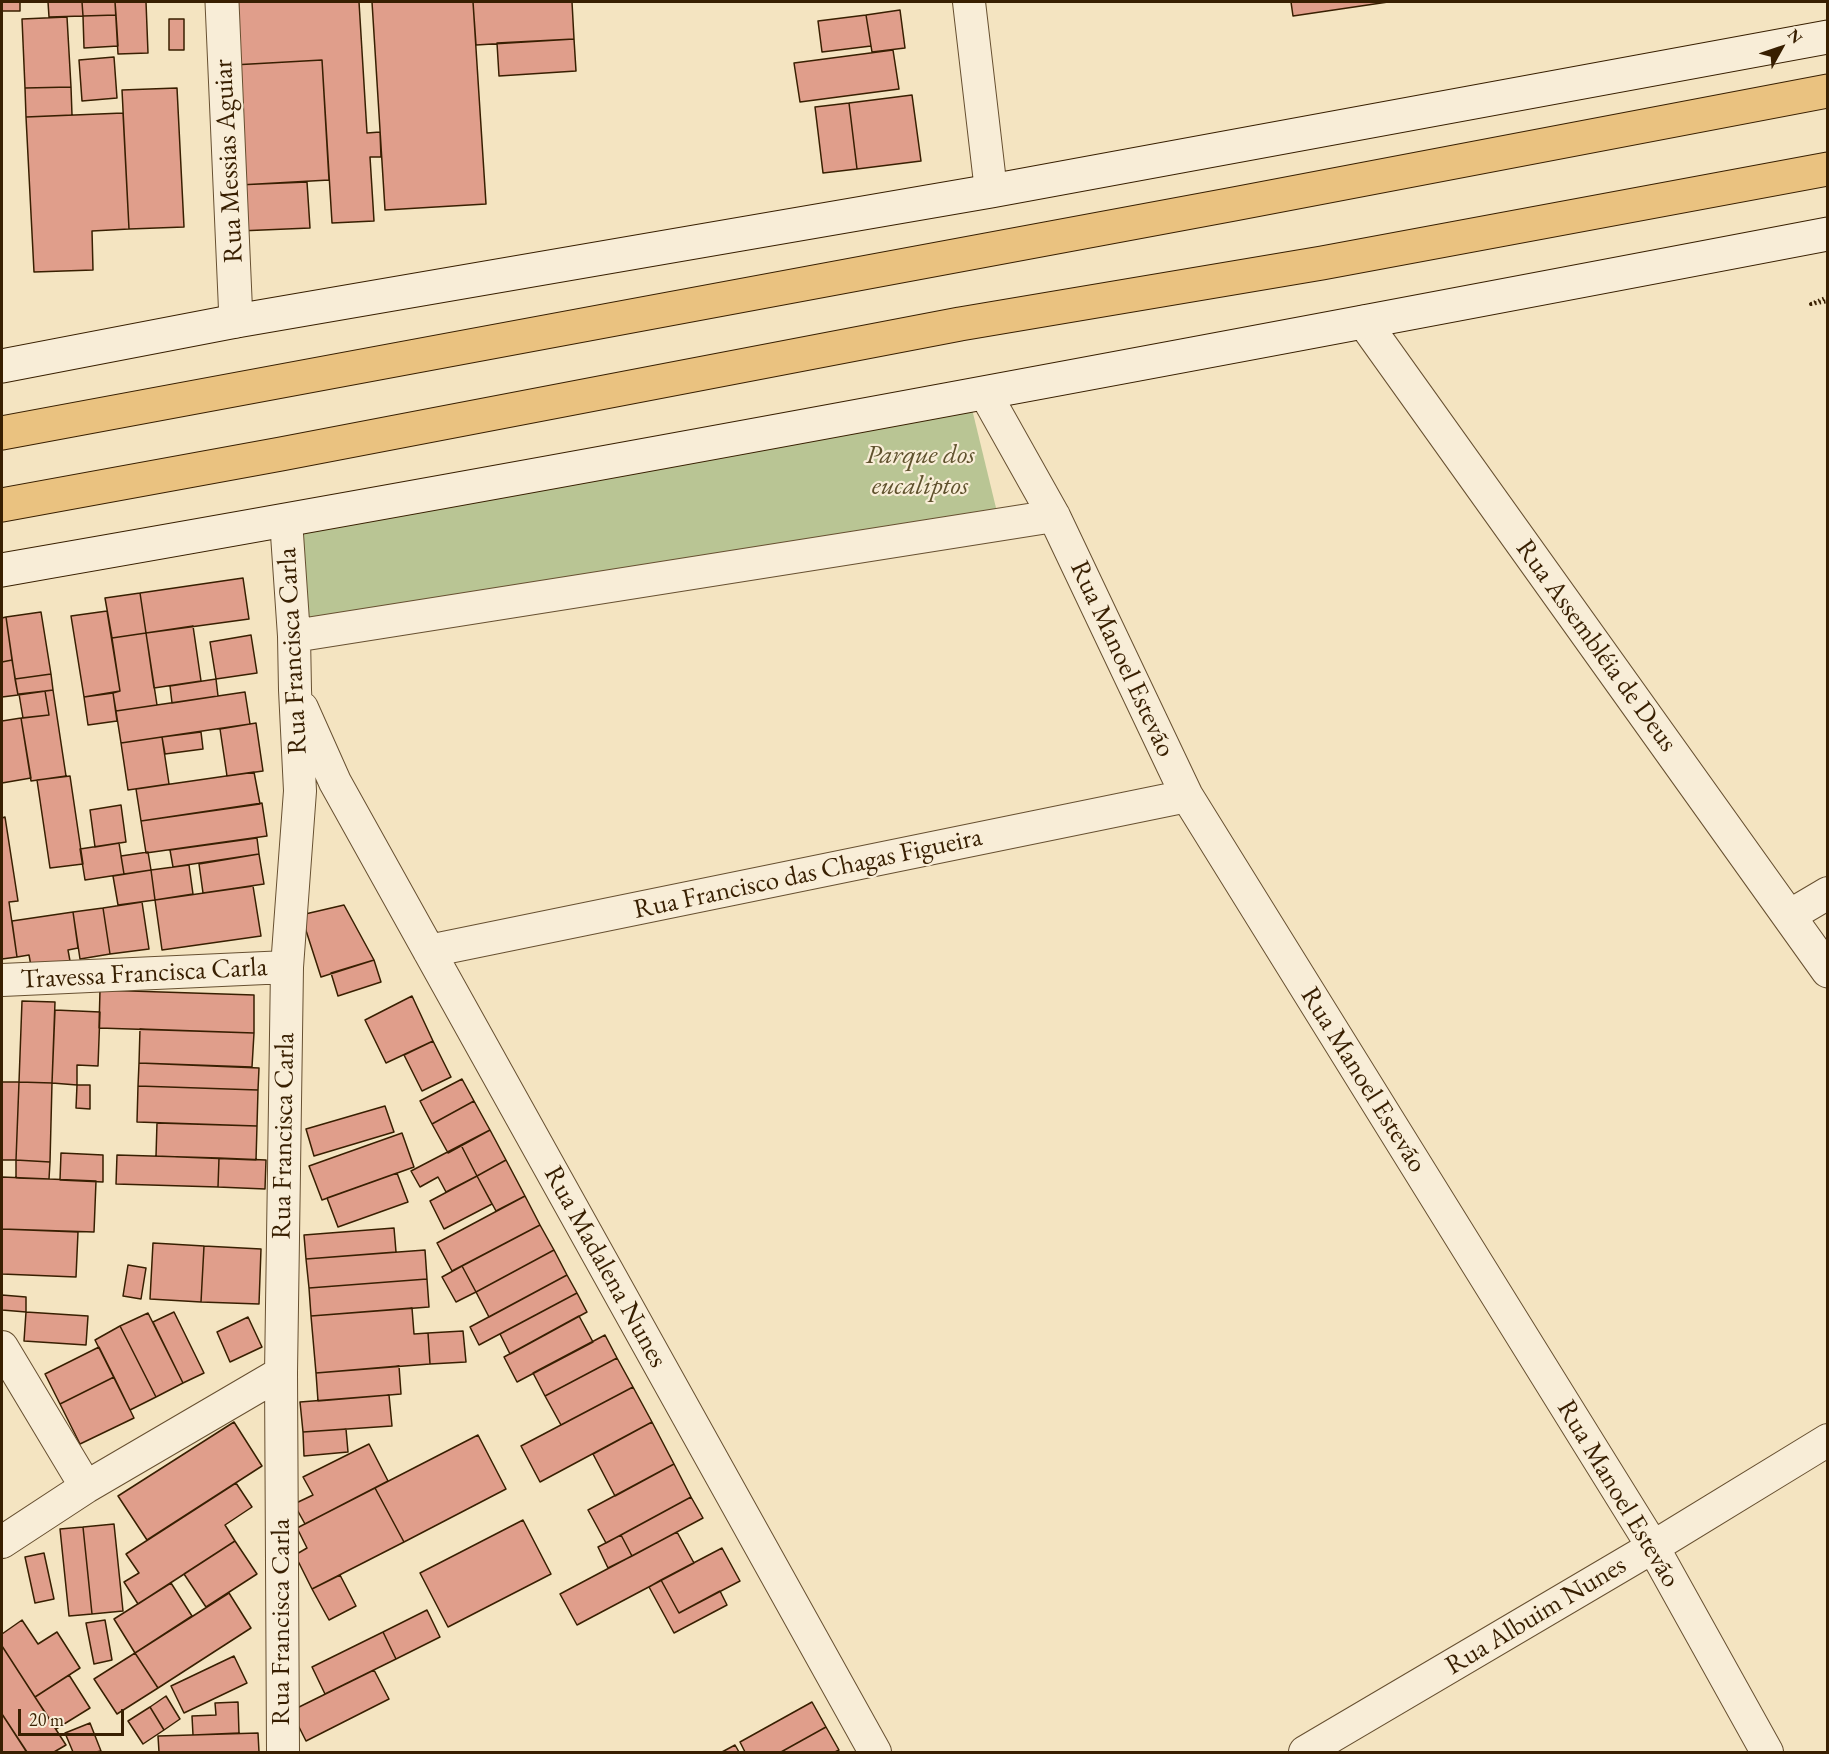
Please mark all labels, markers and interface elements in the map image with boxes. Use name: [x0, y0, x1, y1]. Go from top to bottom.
north arrow: [1751, 18, 1811, 78]
text: N: [1783, 24, 1807, 48]
street label: Rua Messias Aguiar: [207, 58, 251, 264]
park label: Parque dos eucaliptos: [865, 440, 975, 503]
street label: Rua Assembléia de Deus: [1508, 534, 1684, 758]
street label: Rua Francisca Carla: [271, 547, 315, 755]
street label: Rua Manoel Estevão: [1062, 556, 1182, 762]
street label: Rua Francisco das Chagas Figueira: [631, 821, 985, 927]
street label: Travessa Francisca Carla: [20, 951, 268, 997]
street label: Rua Manoel Estevão: [1293, 981, 1433, 1179]
street label: Rua Francisca Carla: [266, 1032, 302, 1240]
street label: Rua Madalena Nunes: [536, 1161, 674, 1373]
street label: Rua Manoel Estevão: [1549, 1394, 1687, 1594]
street label: Rua Francisca Carla: [266, 1519, 298, 1725]
street label: Rua Albuim Nunes: [1440, 1549, 1632, 1683]
scale bar: [21, 1697, 128, 1735]
text: 20 m: [29, 1708, 64, 1731]

